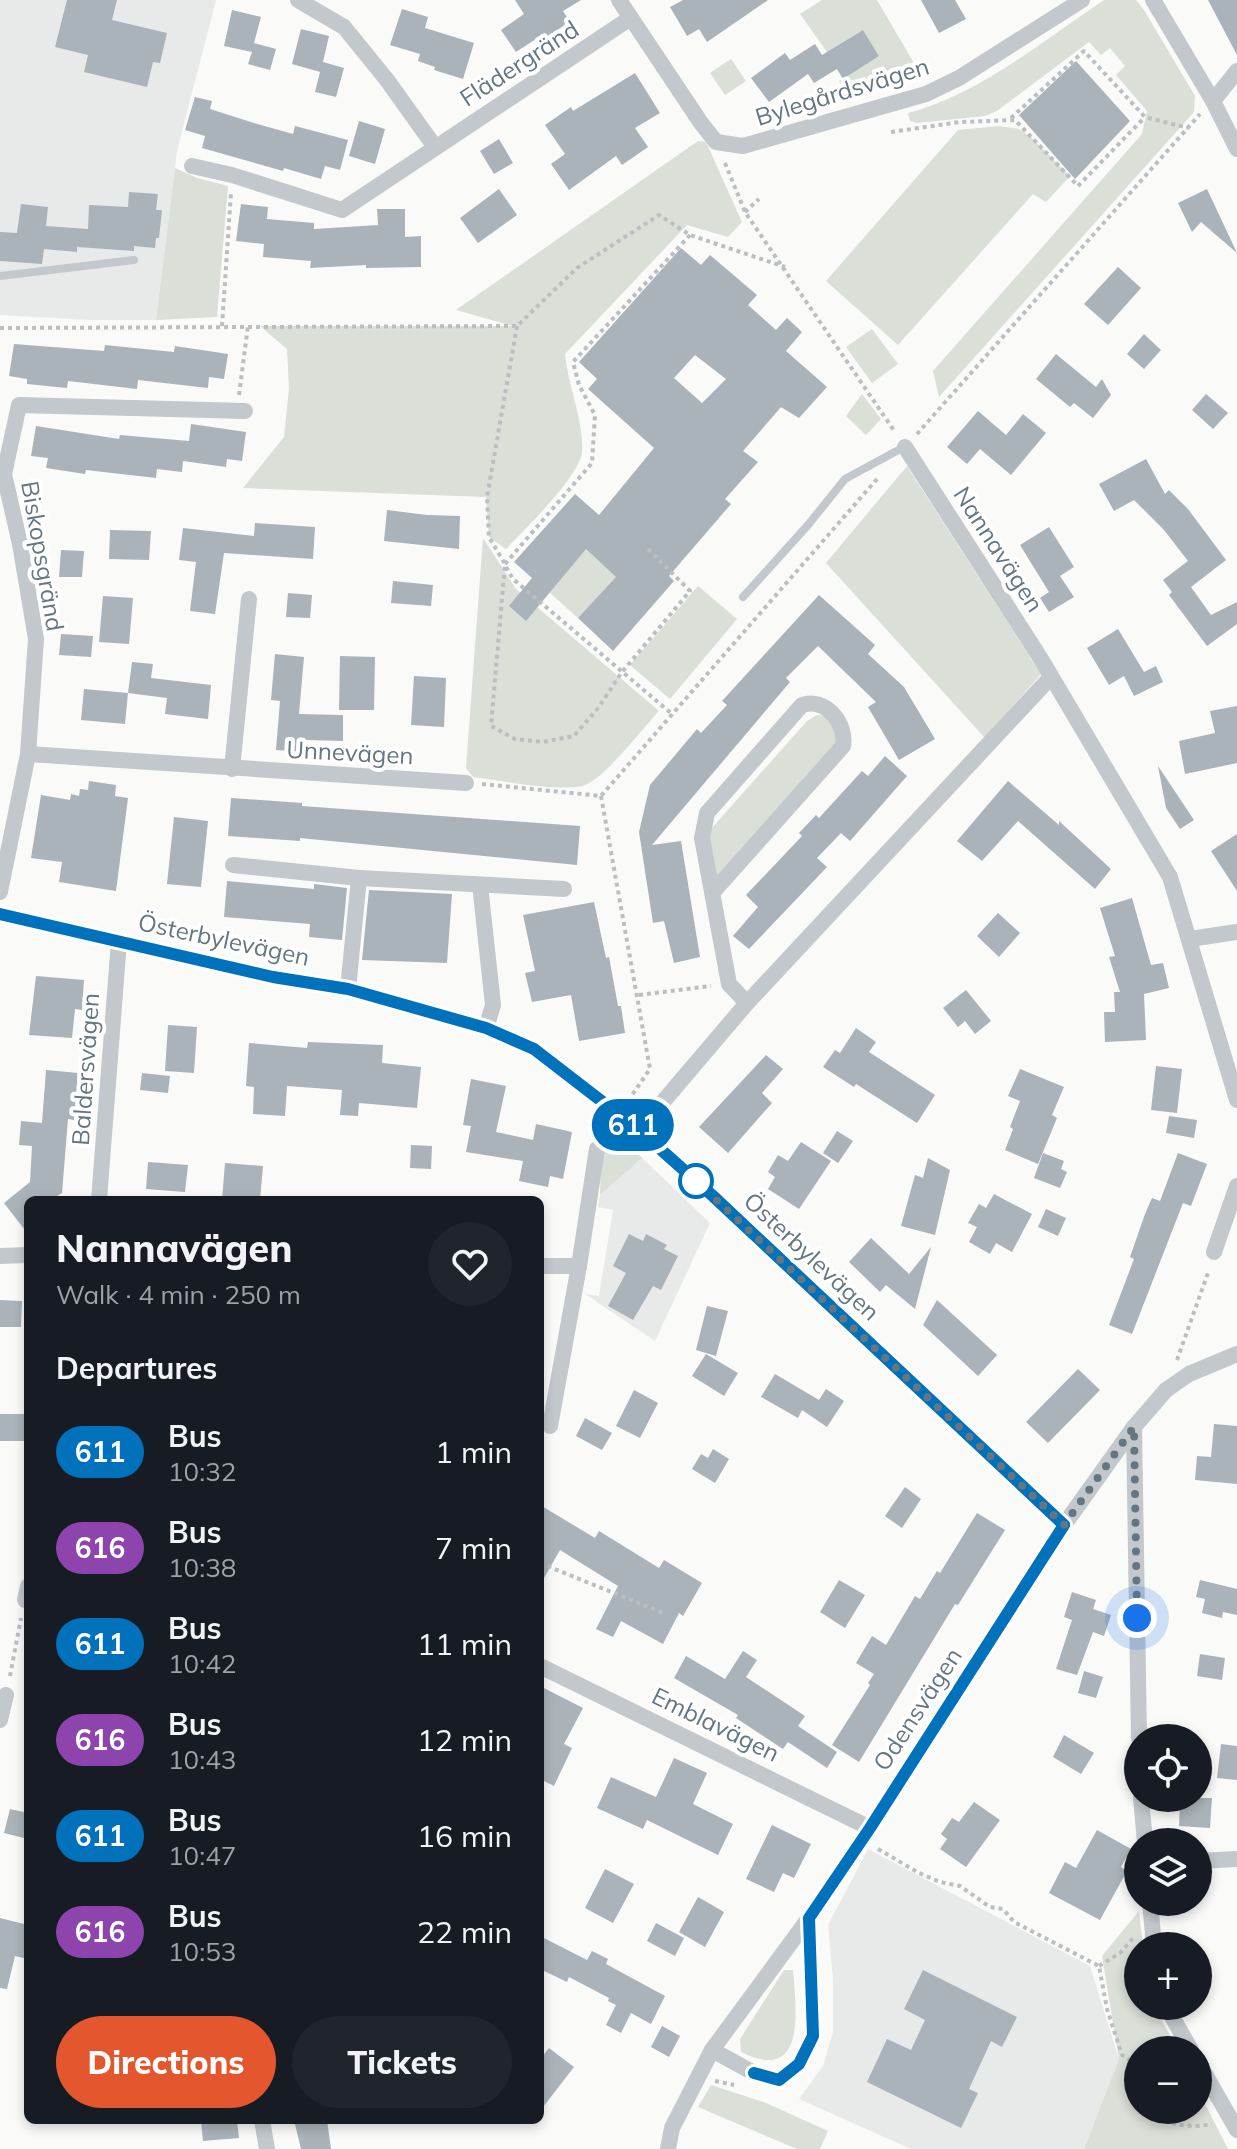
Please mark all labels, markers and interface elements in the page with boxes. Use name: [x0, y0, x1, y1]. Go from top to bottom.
street label: Flädergränd: [454, 13, 584, 113]
street label: Bylegårdsvägen: [752, 50, 932, 132]
street label: Biskopsgränd: [15, 479, 71, 633]
street label: Nannavägen: [947, 481, 1051, 617]
street label: Unnevägen: [286, 734, 414, 770]
street label: Österbylevägen: [135, 906, 313, 972]
street label: Baldersvägen: [65, 992, 105, 1146]
line badge: 611: [587, 1099, 679, 1151]
text: 611: [608, 1107, 658, 1142]
unlabelled marker: [679, 1164, 713, 1198]
street label: Österbylevägen: [738, 1185, 886, 1327]
button: heart: [428, 1222, 512, 1306]
text: Nannavägen: [56, 1224, 293, 1272]
text: Walk · 4 min · 250 m: [56, 1278, 301, 1311]
text: Departures: [56, 1349, 217, 1387]
text: Bus: [168, 1417, 222, 1455]
text: 1 min: [435, 1433, 512, 1471]
text: 611: [75, 1434, 125, 1469]
text: 10:32: [168, 1455, 236, 1488]
text: Bus: [168, 1513, 222, 1551]
text: 7 min: [435, 1529, 512, 1567]
text: 616: [75, 1530, 125, 1565]
text: 10:38: [168, 1551, 236, 1584]
your location: [1117, 1598, 1157, 1638]
text: Bus: [168, 1609, 222, 1647]
text: 11 min: [417, 1625, 512, 1663]
text: 611: [75, 1626, 125, 1661]
street label: Odensvägen: [866, 1642, 968, 1776]
text: 10:42: [168, 1647, 236, 1680]
street label: Emblavägen: [647, 1680, 785, 1768]
text: Bus: [168, 1705, 222, 1743]
text: 12 min: [417, 1721, 512, 1759]
text: 616: [75, 1722, 125, 1757]
map controls: [1124, 1724, 1212, 2124]
button: locate: [1124, 1724, 1212, 1812]
text: 10:43: [168, 1743, 236, 1776]
text: Bus: [168, 1801, 222, 1839]
text: 16 min: [417, 1817, 512, 1855]
text: 611: [75, 1818, 125, 1853]
button: layers: [1124, 1828, 1212, 1916]
text: 10:47: [168, 1839, 236, 1872]
text: Bus: [168, 1897, 222, 1935]
text: 22 min: [417, 1913, 512, 1951]
text: 616: [75, 1914, 125, 1949]
button: +: [1124, 1932, 1212, 2020]
text: 10:53: [168, 1935, 236, 1968]
button: Directions: [56, 2016, 276, 2108]
button: Tickets: [292, 2016, 512, 2108]
button: −: [1124, 2036, 1212, 2124]

